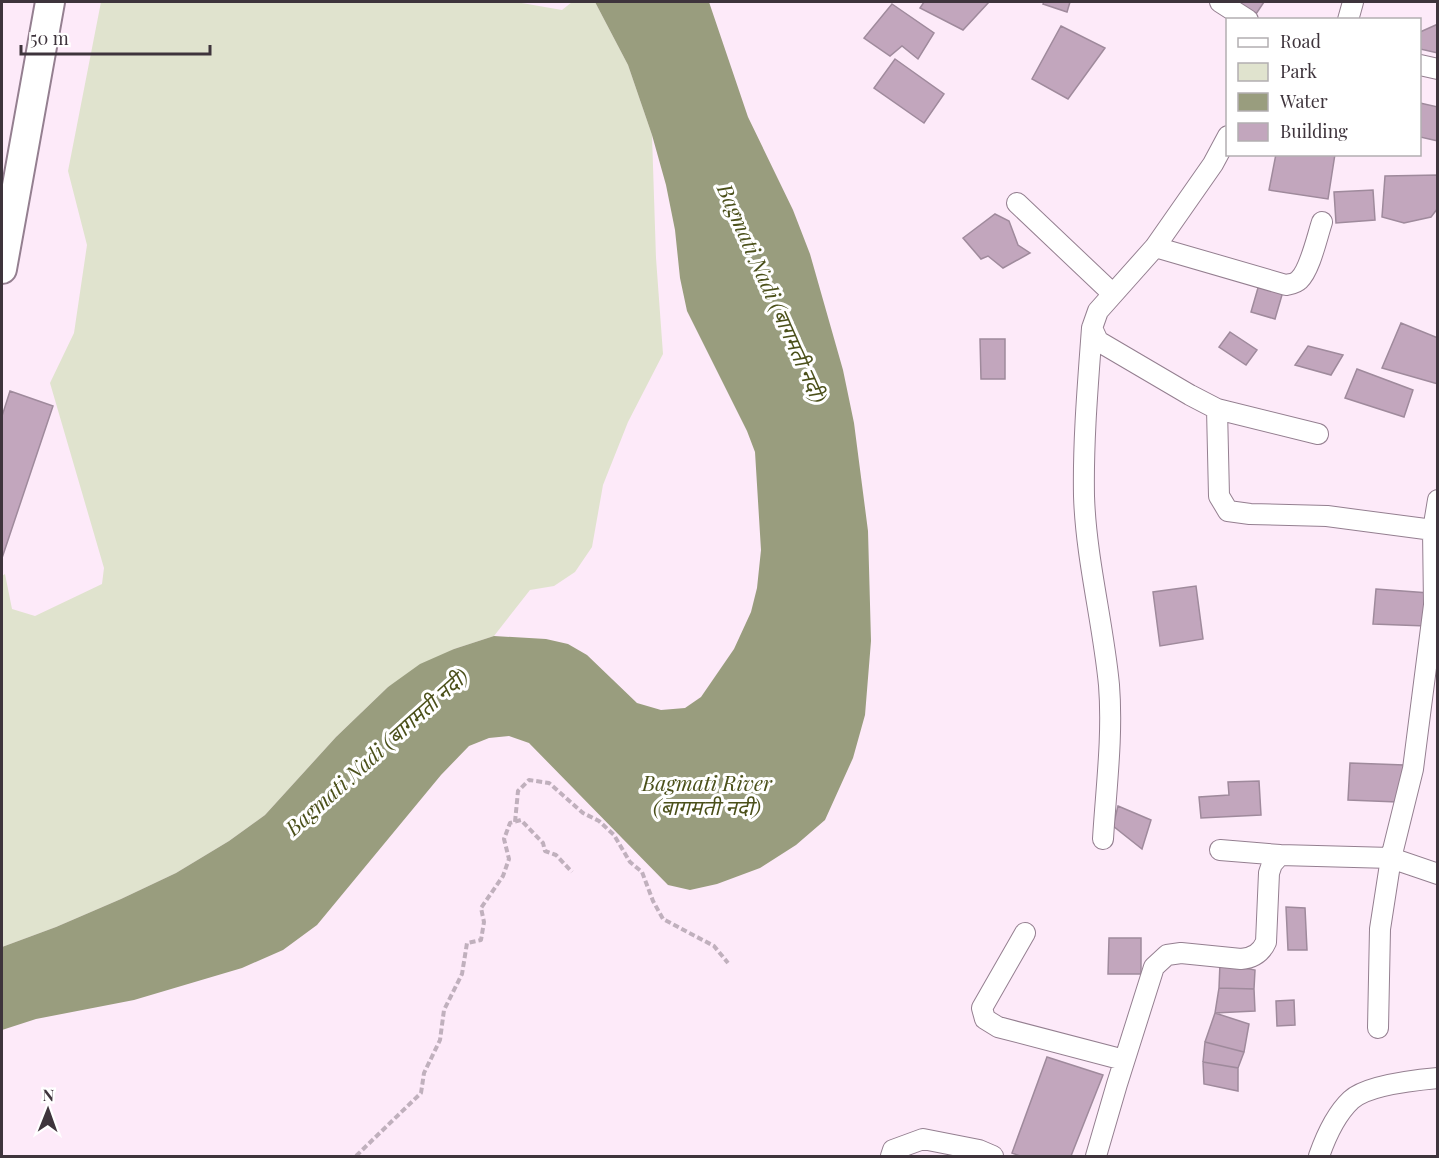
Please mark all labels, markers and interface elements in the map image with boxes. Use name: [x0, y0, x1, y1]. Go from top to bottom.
scale bar: [21, 18, 210, 56]
legend: [1226, 18, 1421, 156]
text: 50 m: [30, 26, 69, 50]
text: Road: [1280, 29, 1321, 53]
text: Park: [1280, 59, 1317, 83]
text: Water: [1279, 89, 1328, 113]
text: Building: [1280, 119, 1348, 143]
water label: Bagmati Nadi (बागमती नदी): [712, 178, 834, 407]
water label: Bagmati Nadi (बागमती नदी): [278, 661, 474, 841]
water label: Bagmati River (बागमती नदी): [641, 768, 773, 820]
north arrow: [18, 1080, 78, 1140]
text: N: [42, 1084, 55, 1105]

